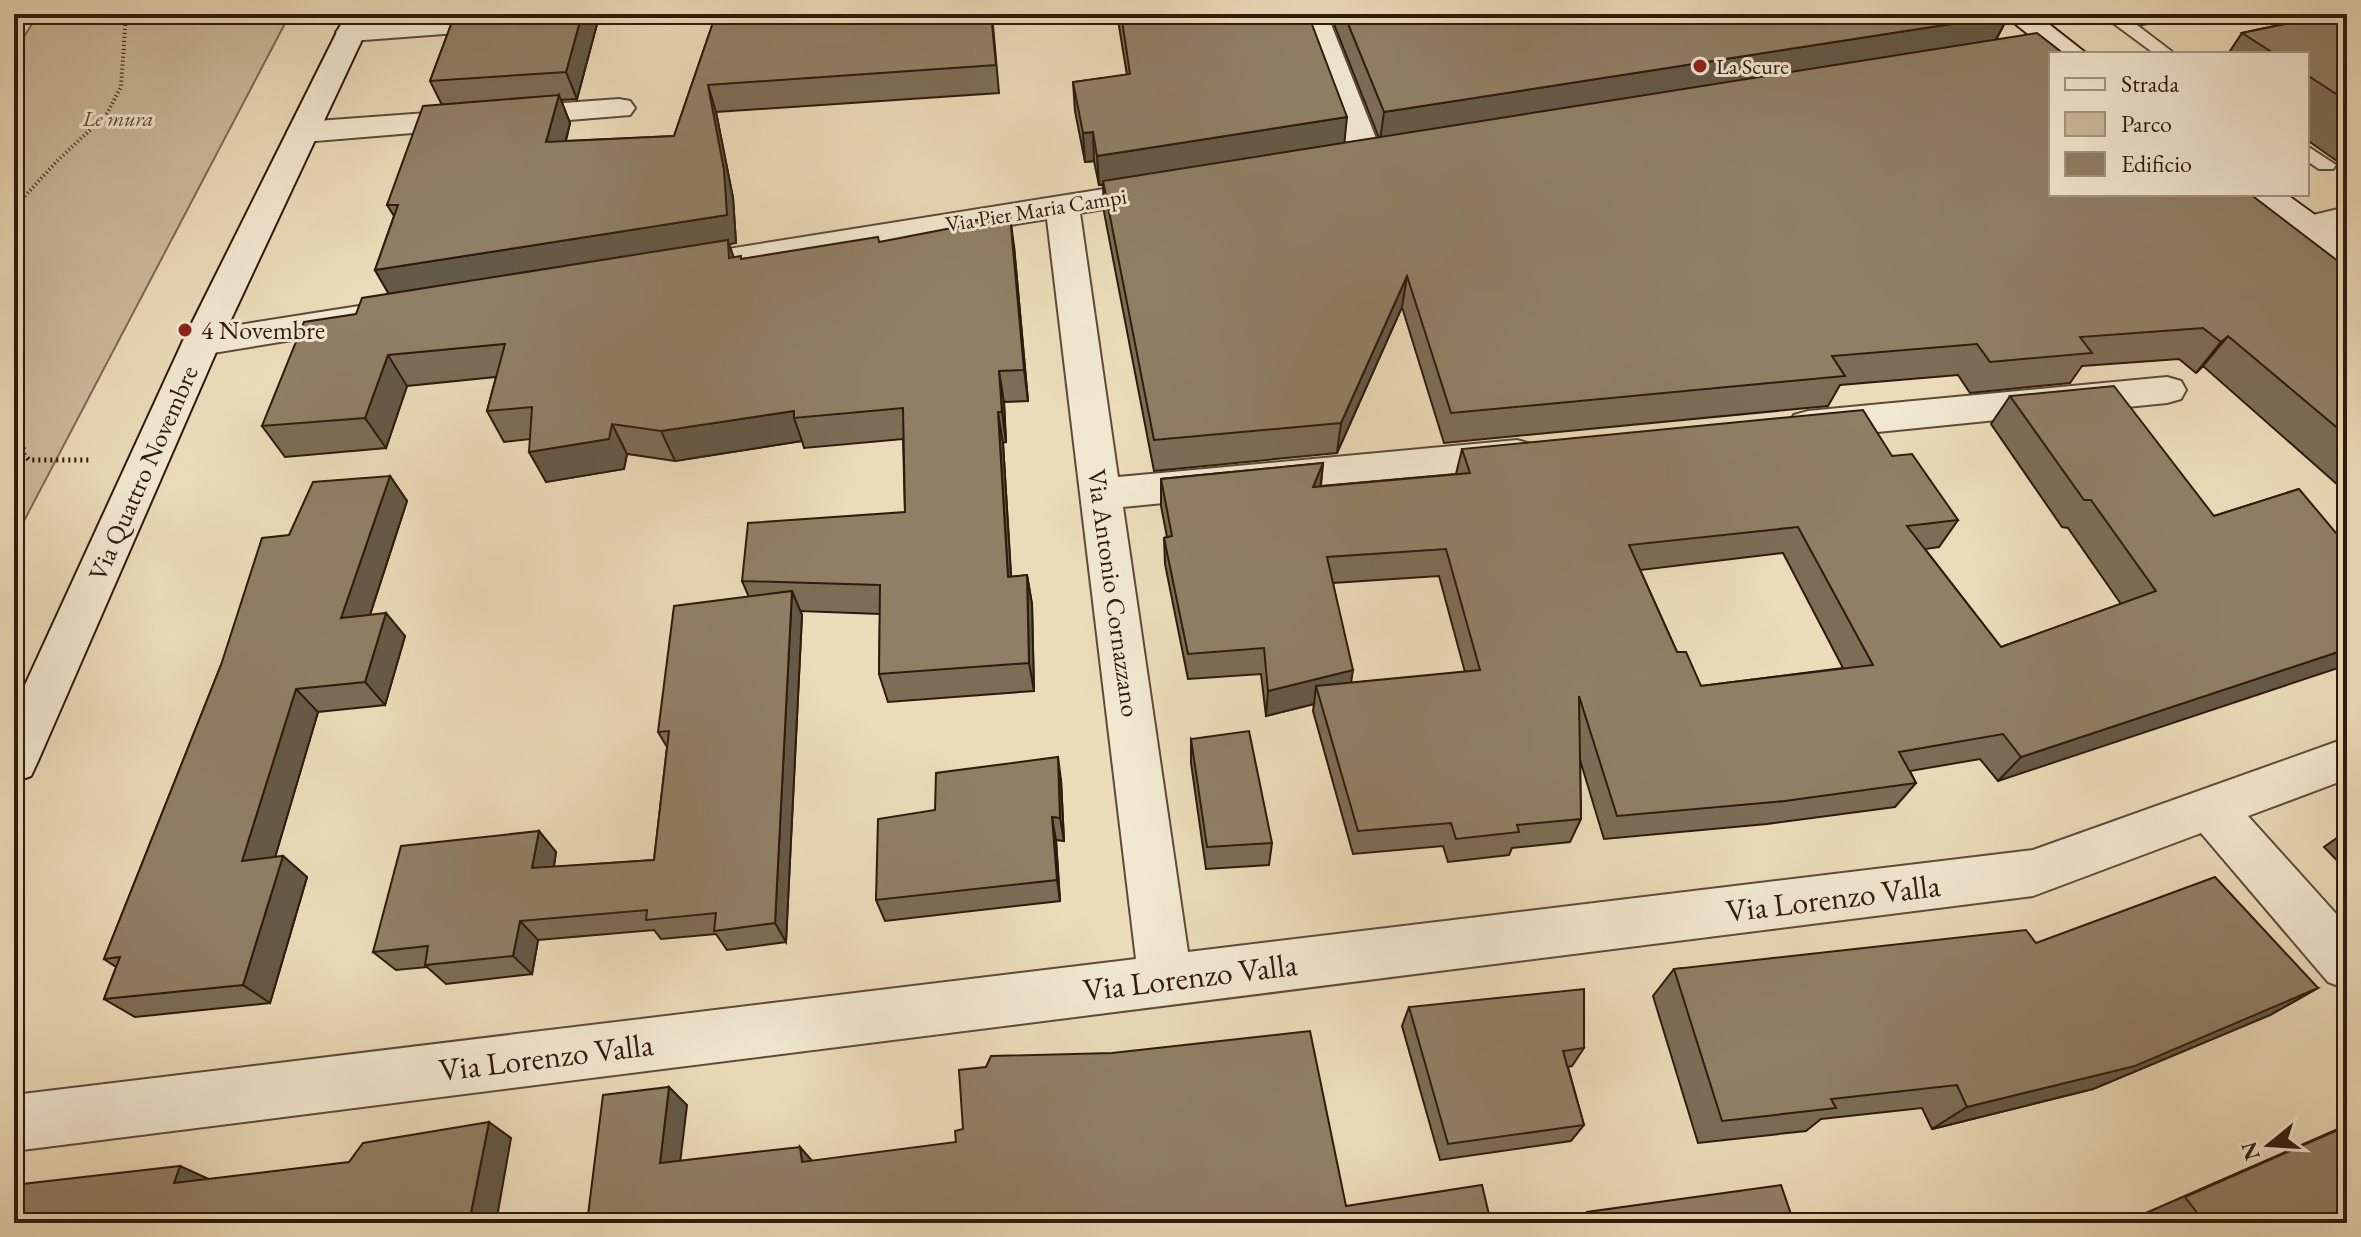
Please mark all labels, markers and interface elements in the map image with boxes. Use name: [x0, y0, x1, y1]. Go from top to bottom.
place label: La Scure: [1716, 52, 1789, 81]
legend: [2049, 52, 2309, 196]
marker: La Scure: [1691, 57, 1709, 75]
text: Strada: [2121, 68, 2179, 99]
park label: Le mura: [81, 104, 154, 133]
text: Parco: [2121, 108, 2172, 139]
text: Edificio: [2121, 148, 2192, 179]
street label: Via Pier Maria Campi: [943, 181, 1129, 239]
place label: 4 Novembre: [201, 313, 325, 347]
marker: 4 Novembre: [176, 321, 194, 339]
street label: Via Quattro Novembre: [80, 360, 206, 586]
street label: Via Antonio Cornazzano: [1080, 467, 1148, 719]
street label: Via Lorenzo Valla: [1723, 864, 1943, 932]
street label: Via Lorenzo Valla: [1080, 943, 1300, 1011]
street label: Via Lorenzo Valla: [436, 1023, 656, 1091]
north arrow: [2229, 1105, 2309, 1185]
text: N: [2234, 1138, 2267, 1164]

